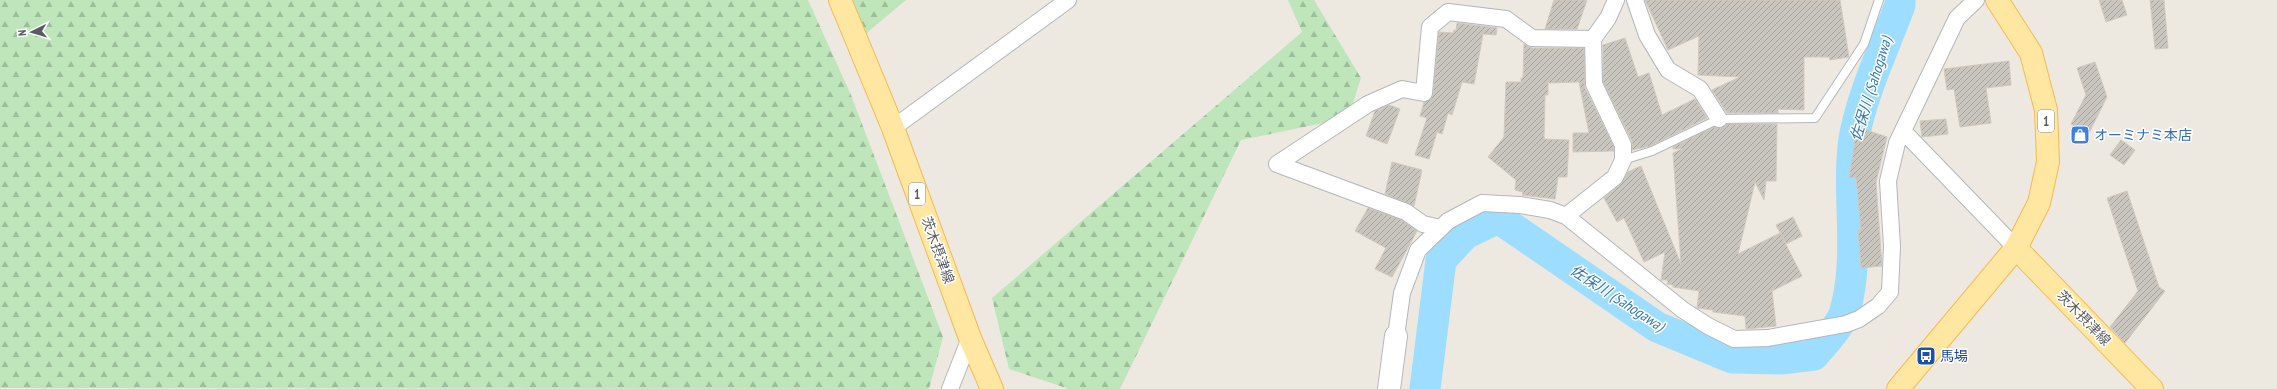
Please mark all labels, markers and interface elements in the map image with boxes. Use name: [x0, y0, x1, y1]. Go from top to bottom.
north arrow: [12, 12, 52, 52]
text: N: [15, 29, 29, 36]
water label: 佐保川 (Sahogawa): [1846, 33, 1896, 143]
road number: 1: [2038, 110, 2054, 132]
shop icon: オーミナミ本店: [2069, 124, 2091, 146]
place label: オーミナミ本店: [2094, 126, 2192, 144]
road number: 1: [909, 183, 925, 205]
street label: 茨木摂津線: [918, 214, 958, 286]
water label: 佐保川 (Sahogawa): [1567, 260, 1669, 336]
street label: 茨木摂津線: [2053, 287, 2115, 349]
bus stop icon: 馬場: [1915, 345, 1937, 367]
place label: 馬場: [1940, 347, 1968, 365]

